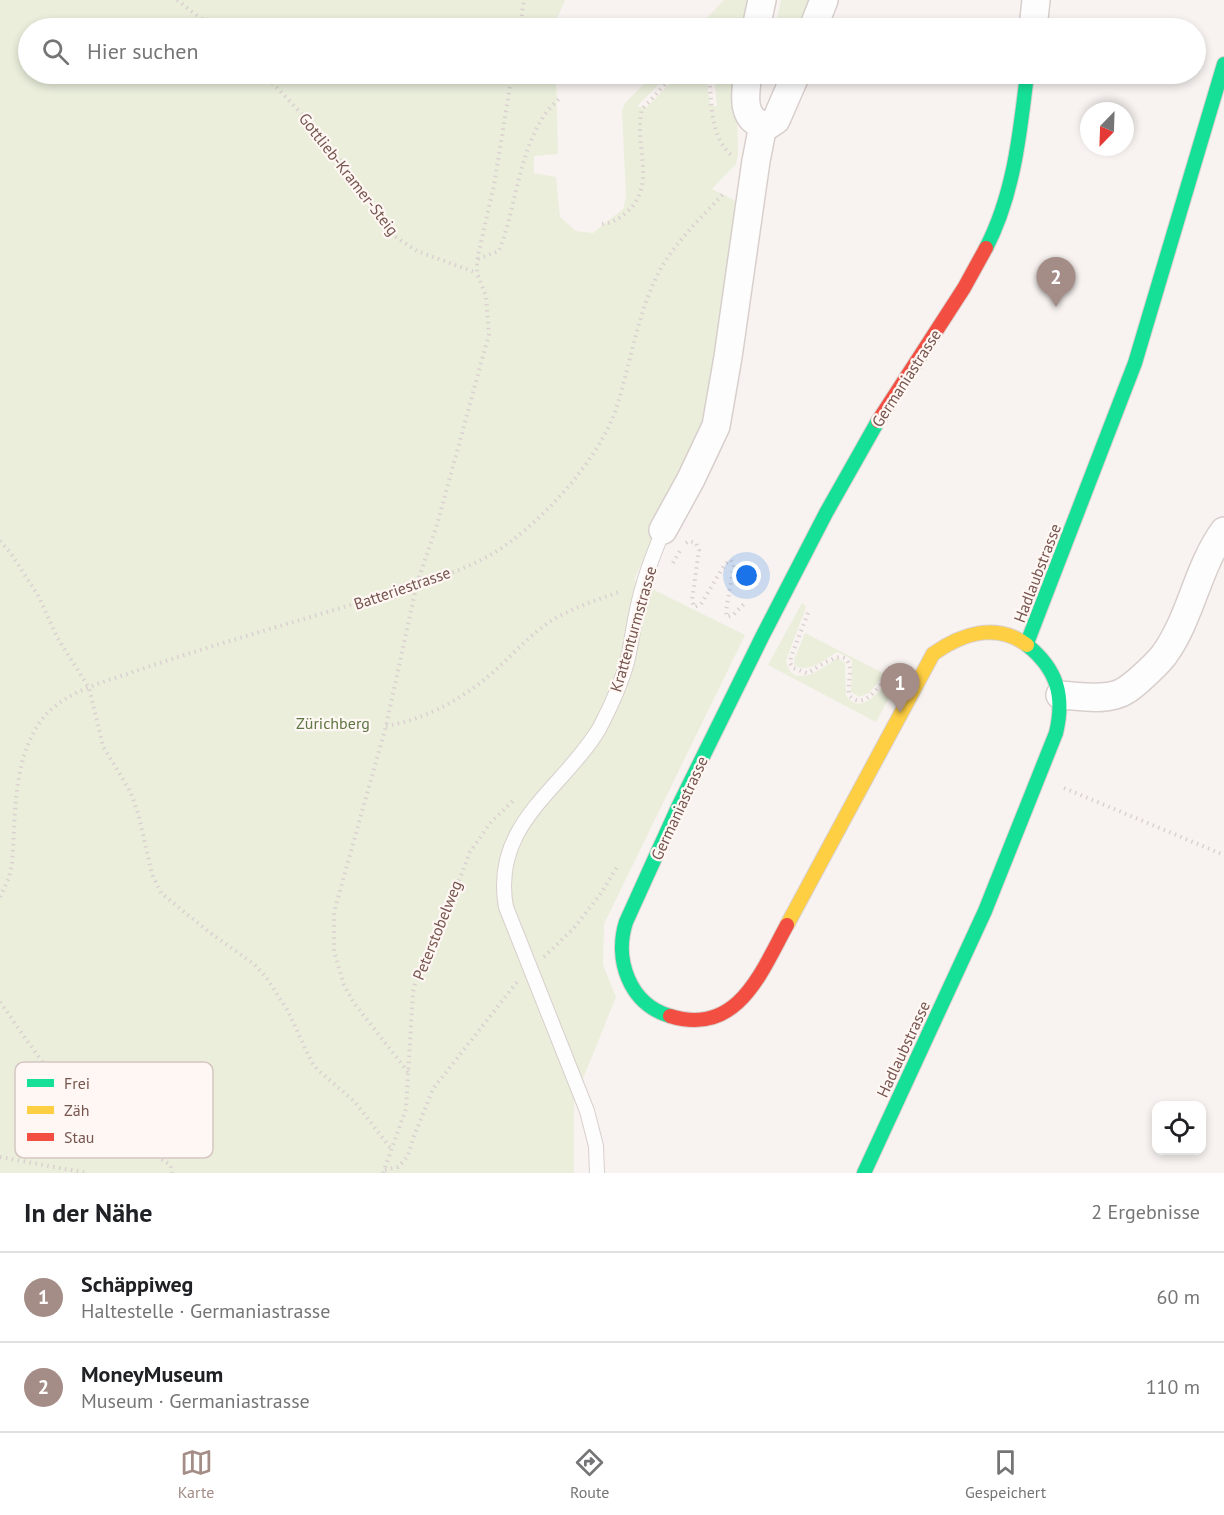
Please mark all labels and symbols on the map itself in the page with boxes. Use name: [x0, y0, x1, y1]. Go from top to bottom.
north arrow: [1080, 102, 1134, 156]
street label: Gottlieb-Kramer-Steig: [295, 109, 403, 239]
pin: 2: [1036, 258, 1076, 307]
street label: Germaniastrasse: [867, 325, 945, 431]
street label: Hadlaubstrasse: [1009, 521, 1065, 625]
your location: [732, 561, 761, 590]
street label: Batteriestrasse: [351, 562, 453, 614]
street label: Krattenturmstrasse: [605, 564, 661, 694]
pin: 1: [880, 664, 920, 713]
park label: Zürichberg: [296, 713, 370, 733]
street label: Germaniastrasse: [646, 753, 712, 863]
street label: Peterstobelweg: [408, 877, 466, 983]
street label: Hadlaubstrasse: [872, 998, 934, 1100]
legend: [15, 1062, 213, 1158]
text: Frei: [64, 1073, 90, 1093]
text: Zäh: [64, 1100, 89, 1120]
text: Stau: [64, 1127, 94, 1147]

